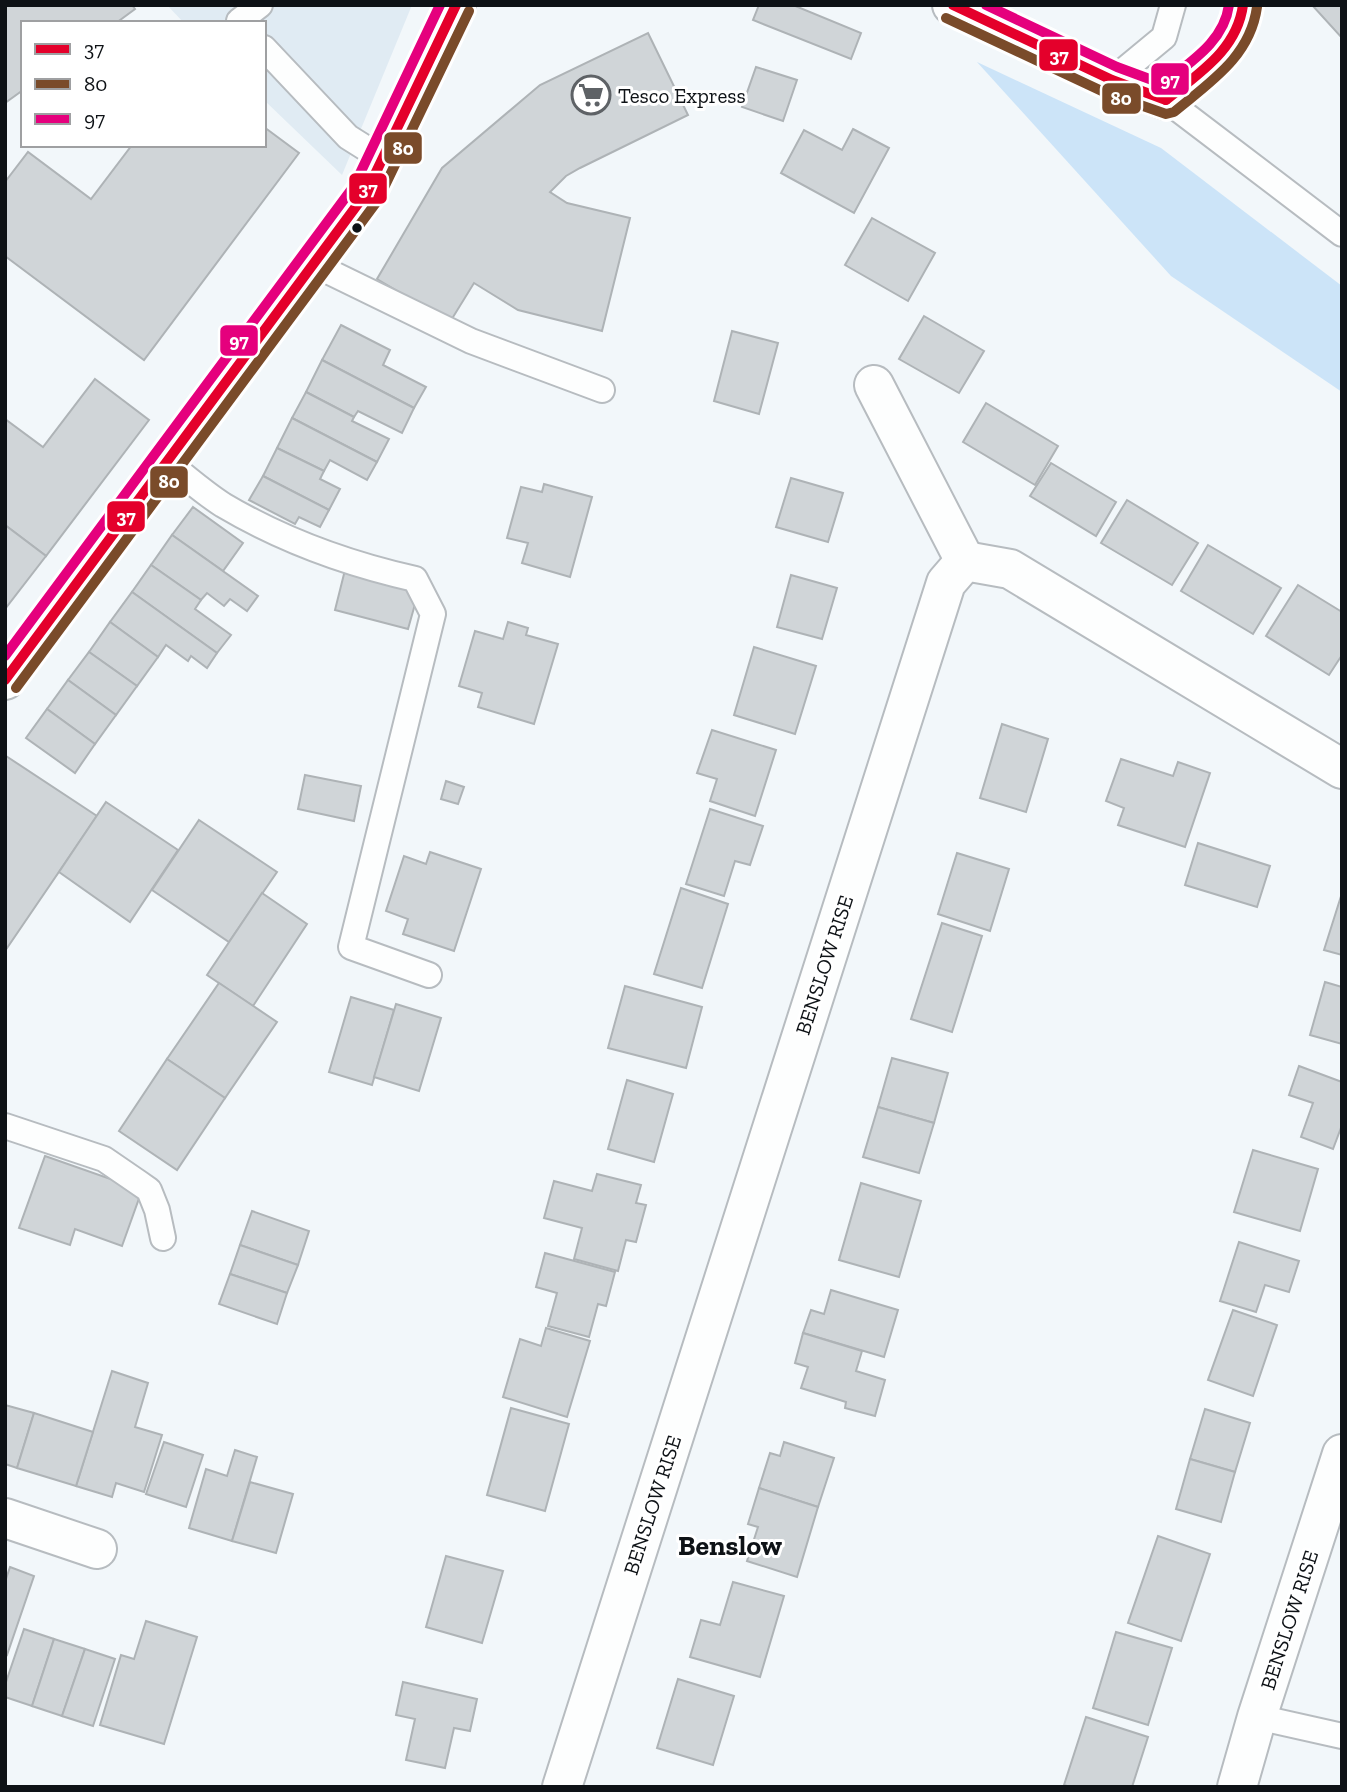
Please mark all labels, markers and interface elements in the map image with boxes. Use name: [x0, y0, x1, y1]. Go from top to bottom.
legend: [21, 21, 266, 147]
text: 37: [84, 36, 104, 61]
line badge: 37: [1038, 38, 1079, 72]
text: 37: [1049, 44, 1069, 67]
line badge: 97: [1150, 62, 1190, 96]
text: 97: [1160, 68, 1180, 91]
text: 80: [84, 71, 107, 96]
supermarket icon: Tesco Express: [570, 74, 612, 116]
line badge: 80: [1101, 82, 1142, 115]
place label: Tesco Express: [618, 83, 746, 108]
text: 80: [1110, 87, 1132, 110]
text: 97: [84, 106, 105, 131]
line badge: 80: [383, 131, 423, 165]
text: 80: [392, 137, 414, 160]
line badge: 37: [348, 172, 388, 205]
text: 37: [358, 177, 378, 200]
unlabelled marker: [350, 221, 364, 235]
line badge: 97: [219, 324, 259, 357]
text: 97: [229, 329, 249, 352]
line badge: 80: [149, 465, 189, 499]
text: 80: [158, 470, 180, 493]
line badge: 37: [106, 500, 146, 533]
text: 37: [116, 505, 136, 528]
street label: BENSLOW RISE: [790, 892, 858, 1038]
street label: BENSLOW RISE: [618, 1432, 686, 1578]
district label: Benslow: [678, 1529, 783, 1562]
street label: BENSLOW RISE: [1255, 1547, 1323, 1693]

